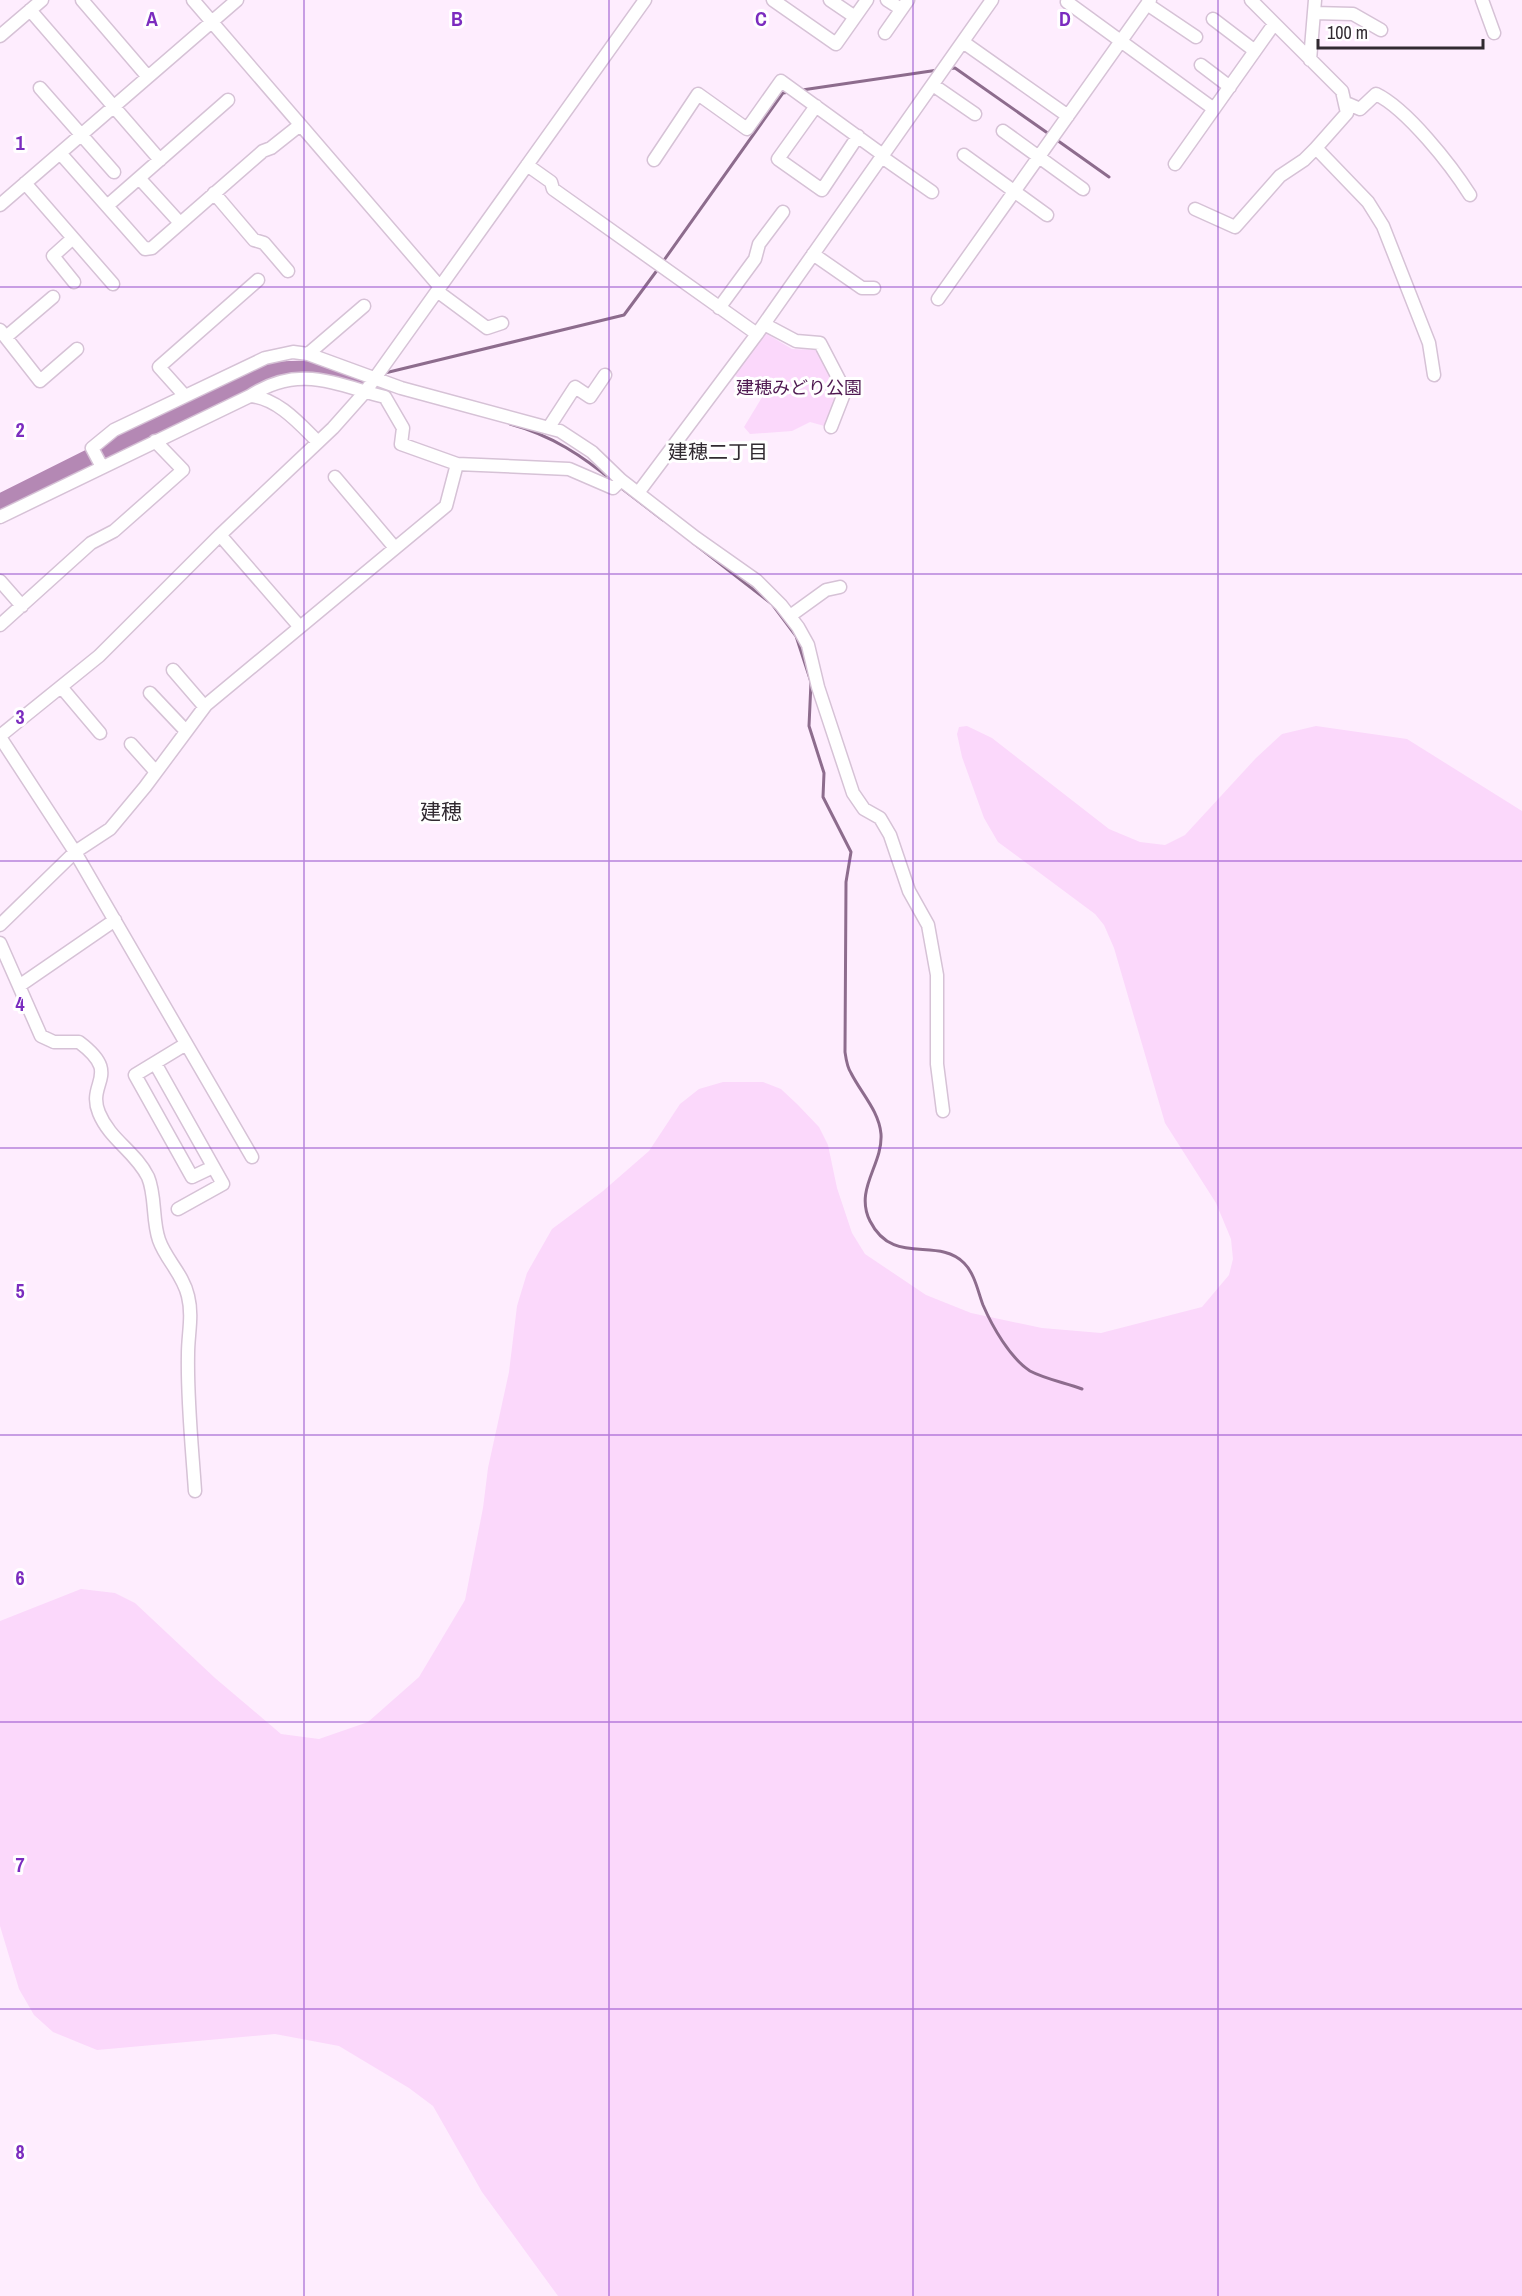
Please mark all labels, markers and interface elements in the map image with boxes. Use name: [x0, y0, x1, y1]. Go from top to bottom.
text: A: [146, 5, 158, 32]
text: B: [451, 5, 463, 32]
text: C: [755, 5, 767, 32]
text: D: [1059, 5, 1071, 32]
scale bar: [1318, 12, 1483, 50]
text: 100 m: [1327, 20, 1368, 45]
text: 1: [15, 129, 25, 156]
park label: 建穂みどり公園: [736, 375, 862, 400]
text: 2: [15, 416, 25, 443]
district label: 建穂二丁目: [668, 438, 768, 465]
text: 3: [15, 703, 25, 730]
district label: 建穂: [420, 797, 462, 826]
text: 4: [15, 990, 25, 1017]
text: 5: [15, 1277, 25, 1304]
text: 6: [15, 1564, 25, 1591]
text: 7: [15, 1851, 25, 1878]
text: 8: [15, 2138, 25, 2165]

